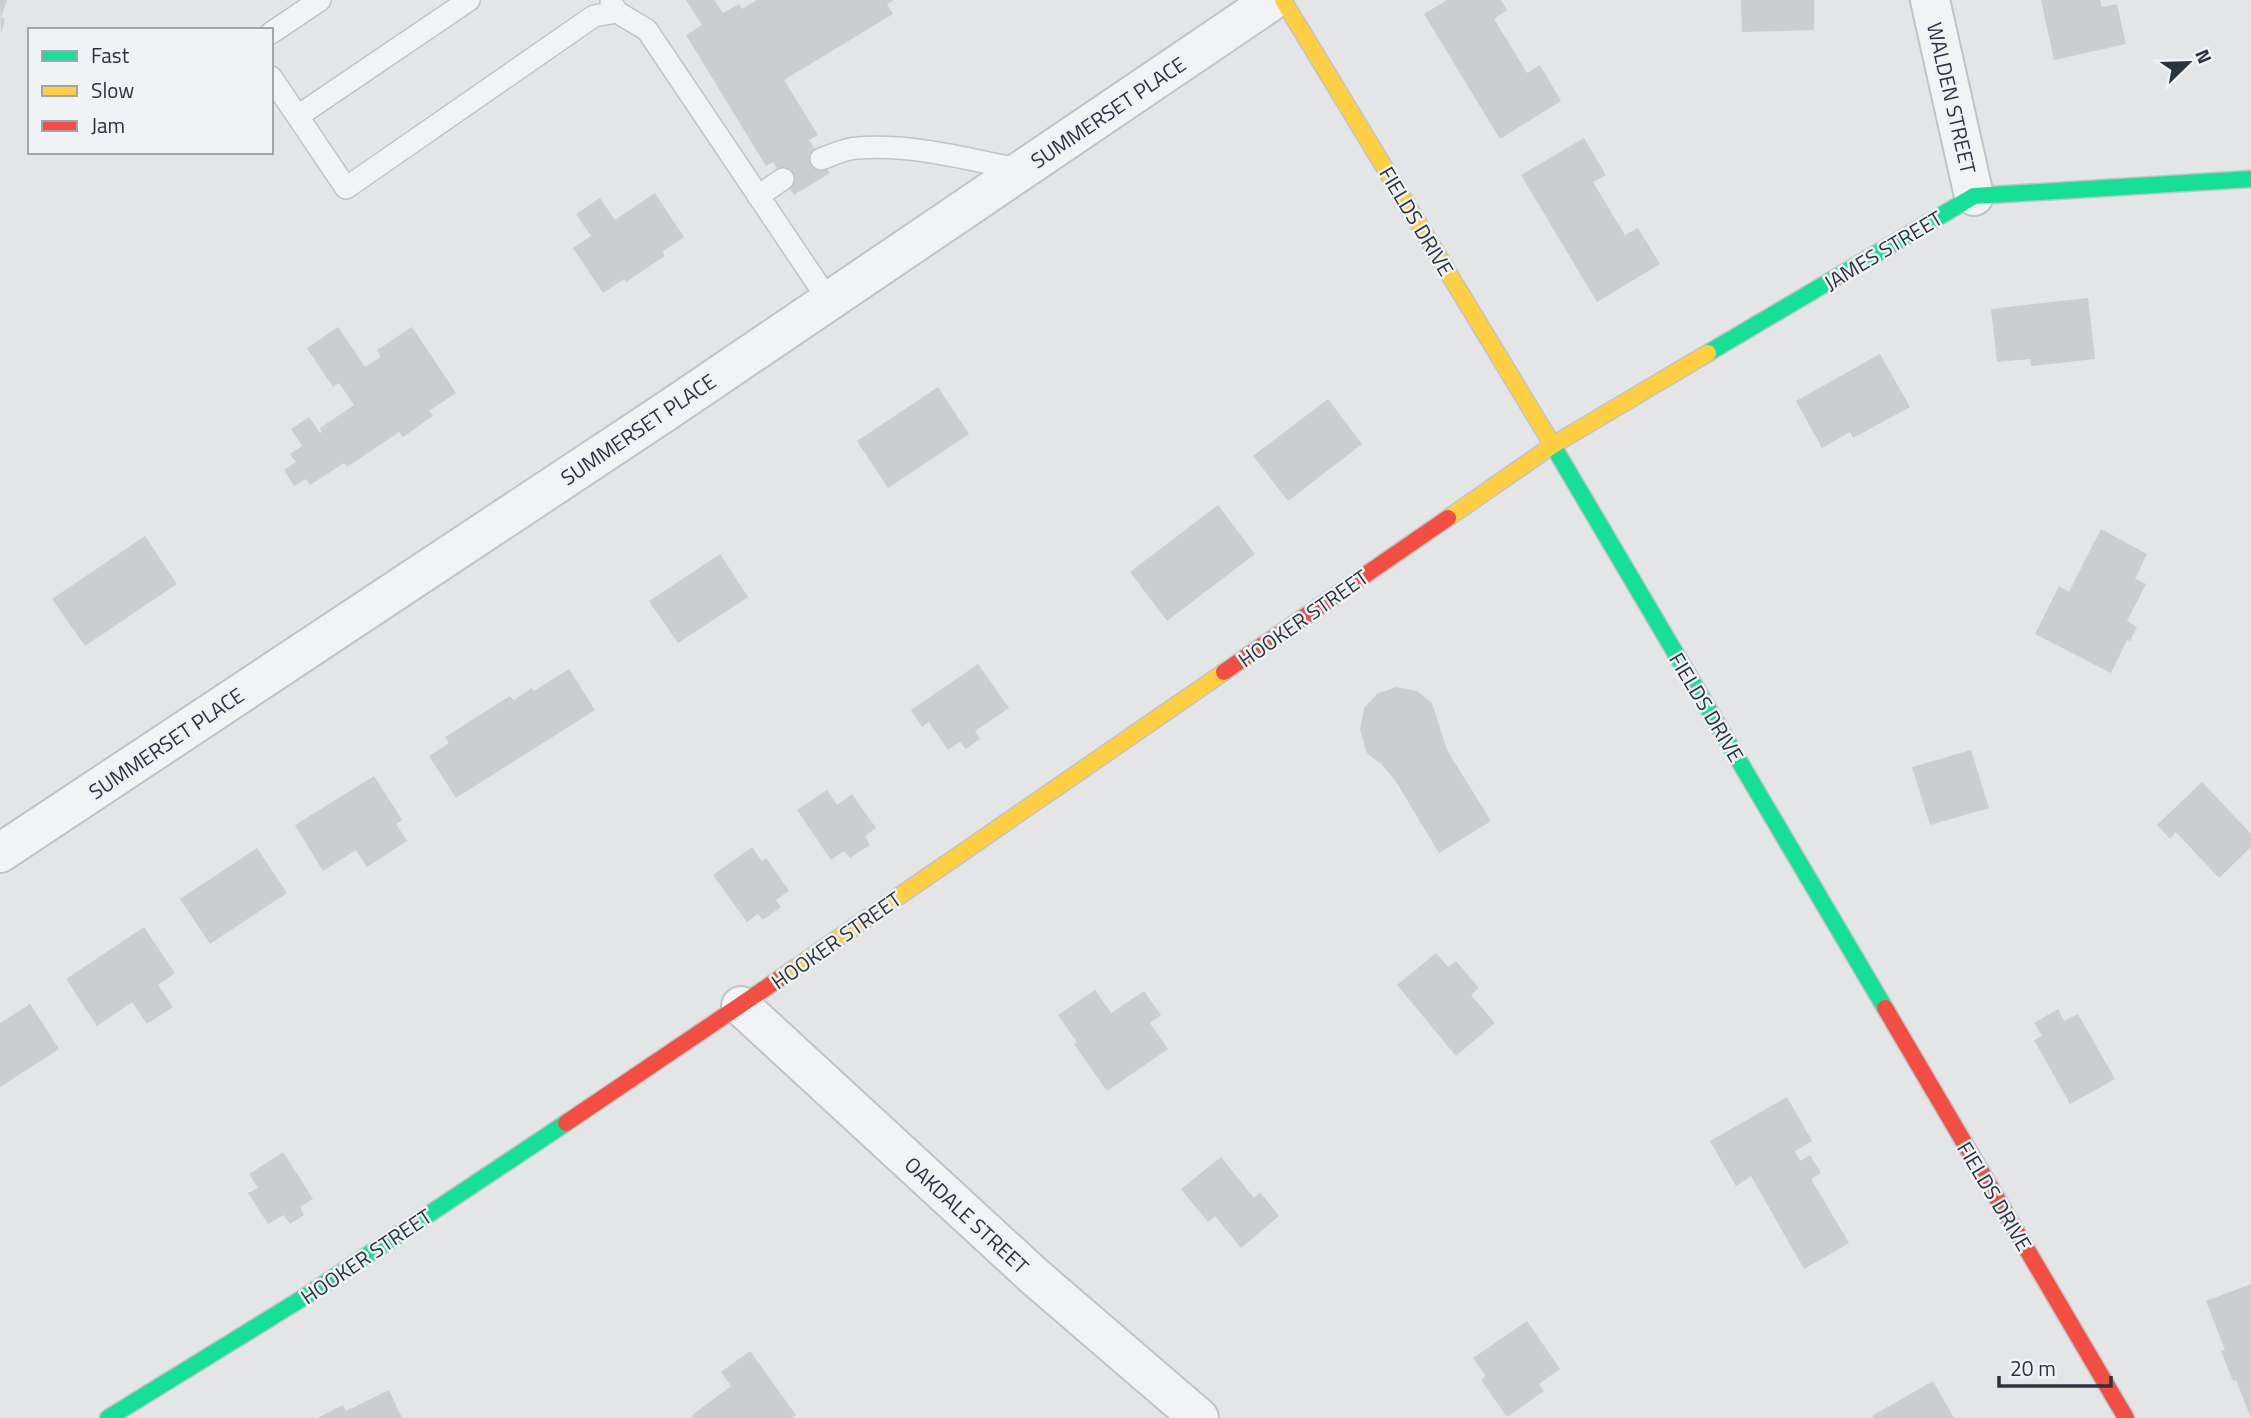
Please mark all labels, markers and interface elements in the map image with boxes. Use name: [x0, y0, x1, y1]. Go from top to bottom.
street label: WALDEN STREET: [1919, 19, 1985, 177]
legend: [28, 28, 273, 154]
north arrow: [2153, 28, 2223, 98]
text: Fast: [91, 39, 130, 71]
text: N: [2188, 44, 2220, 68]
street label: SUMMERSET PLACE: [1024, 48, 1192, 176]
text: Slow: [91, 74, 134, 106]
text: Jam: [91, 109, 125, 141]
street label: FIELDS DRIVE: [1372, 160, 1462, 282]
street label: JAMES STREET: [1818, 202, 1948, 298]
street label: SUMMERSET PLACE: [554, 365, 722, 493]
street label: HOOKER STREET: [1231, 561, 1375, 675]
street label: FIELDS DRIVE: [1662, 646, 1752, 768]
street label: SUMMERSET PLACE: [82, 679, 250, 807]
street label: HOOKER STREET: [764, 883, 908, 997]
street label: FIELDS DRIVE: [1950, 1135, 2040, 1257]
street label: OAKDALE STREET: [898, 1149, 1036, 1281]
street label: HOOKER STREET: [294, 1200, 438, 1312]
scale bar: [1999, 1344, 2111, 1388]
text: 20 m: [2010, 1352, 2056, 1384]

